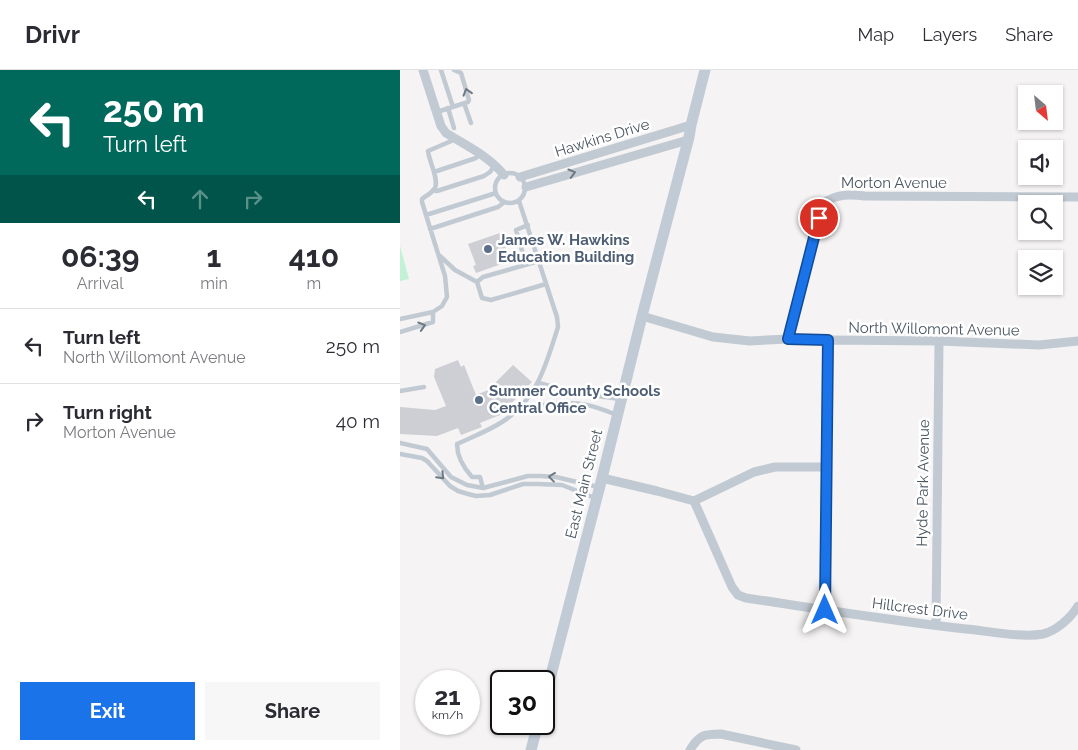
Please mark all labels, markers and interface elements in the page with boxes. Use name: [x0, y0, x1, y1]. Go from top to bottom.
text: Drivr: [25, 20, 80, 49]
text: Map: [858, 24, 894, 45]
text: Layers: [922, 24, 977, 45]
text: Share: [1005, 24, 1053, 45]
north arrow: [1018, 85, 1062, 130]
map controls: [1018, 85, 1063, 295]
one-way arrow: [462, 88, 472, 96]
text: 250 m: [103, 89, 205, 130]
icon: left: [20, 90, 85, 155]
street label: Hawkins Drive: [553, 115, 652, 161]
text: Turn left: [103, 131, 187, 157]
button: sound: [1018, 140, 1063, 185]
one-way arrow: [568, 169, 576, 179]
street label: Morton Avenue: [841, 174, 947, 192]
icon: left: [133, 185, 161, 213]
icon: ahead: [186, 185, 214, 213]
icon: right: [239, 185, 267, 213]
button: search: [1018, 195, 1063, 240]
pin: [798, 197, 840, 239]
icon: arrive: [805, 204, 833, 232]
place label: James W. Hawkins Education Building: [498, 231, 634, 266]
text: 06:39: [61, 239, 139, 274]
text: 1: [207, 239, 221, 274]
text: 410: [289, 239, 339, 274]
marker: James W. Hawkins Education Building: [482, 243, 494, 255]
button: layers: [1018, 250, 1063, 295]
text: Arrival: [77, 274, 124, 293]
text: min: [200, 274, 228, 293]
text: m: [307, 274, 321, 293]
street label: North Willomont Avenue: [848, 319, 1020, 339]
one-way arrow: [417, 321, 425, 331]
text: Turn left: [63, 326, 140, 348]
icon: left: [20, 332, 48, 360]
text: 250 m: [326, 335, 380, 357]
text: North Willomont Avenue: [63, 348, 246, 367]
place label: Sumner County Schools Central Office: [489, 382, 660, 417]
marker: Sumner County Schools Central Office: [473, 394, 485, 406]
text: Turn right: [63, 401, 152, 423]
icon: right: [20, 407, 48, 435]
text: 40 m: [336, 410, 380, 432]
street label: Hyde Park Avenue: [913, 419, 933, 547]
text: Morton Avenue: [63, 423, 176, 442]
street label: East Main Street: [562, 427, 606, 541]
one-way arrow: [435, 471, 444, 480]
one-way arrow: [548, 472, 556, 483]
position arrow: [798, 583, 850, 635]
street label: Hillcrest Drive: [871, 594, 969, 624]
speed limit sign: 30: [490, 670, 555, 735]
text: 21: [434, 681, 461, 711]
button: Exit: [20, 682, 195, 740]
button: Share: [205, 682, 380, 740]
text: km/h: [432, 708, 463, 722]

